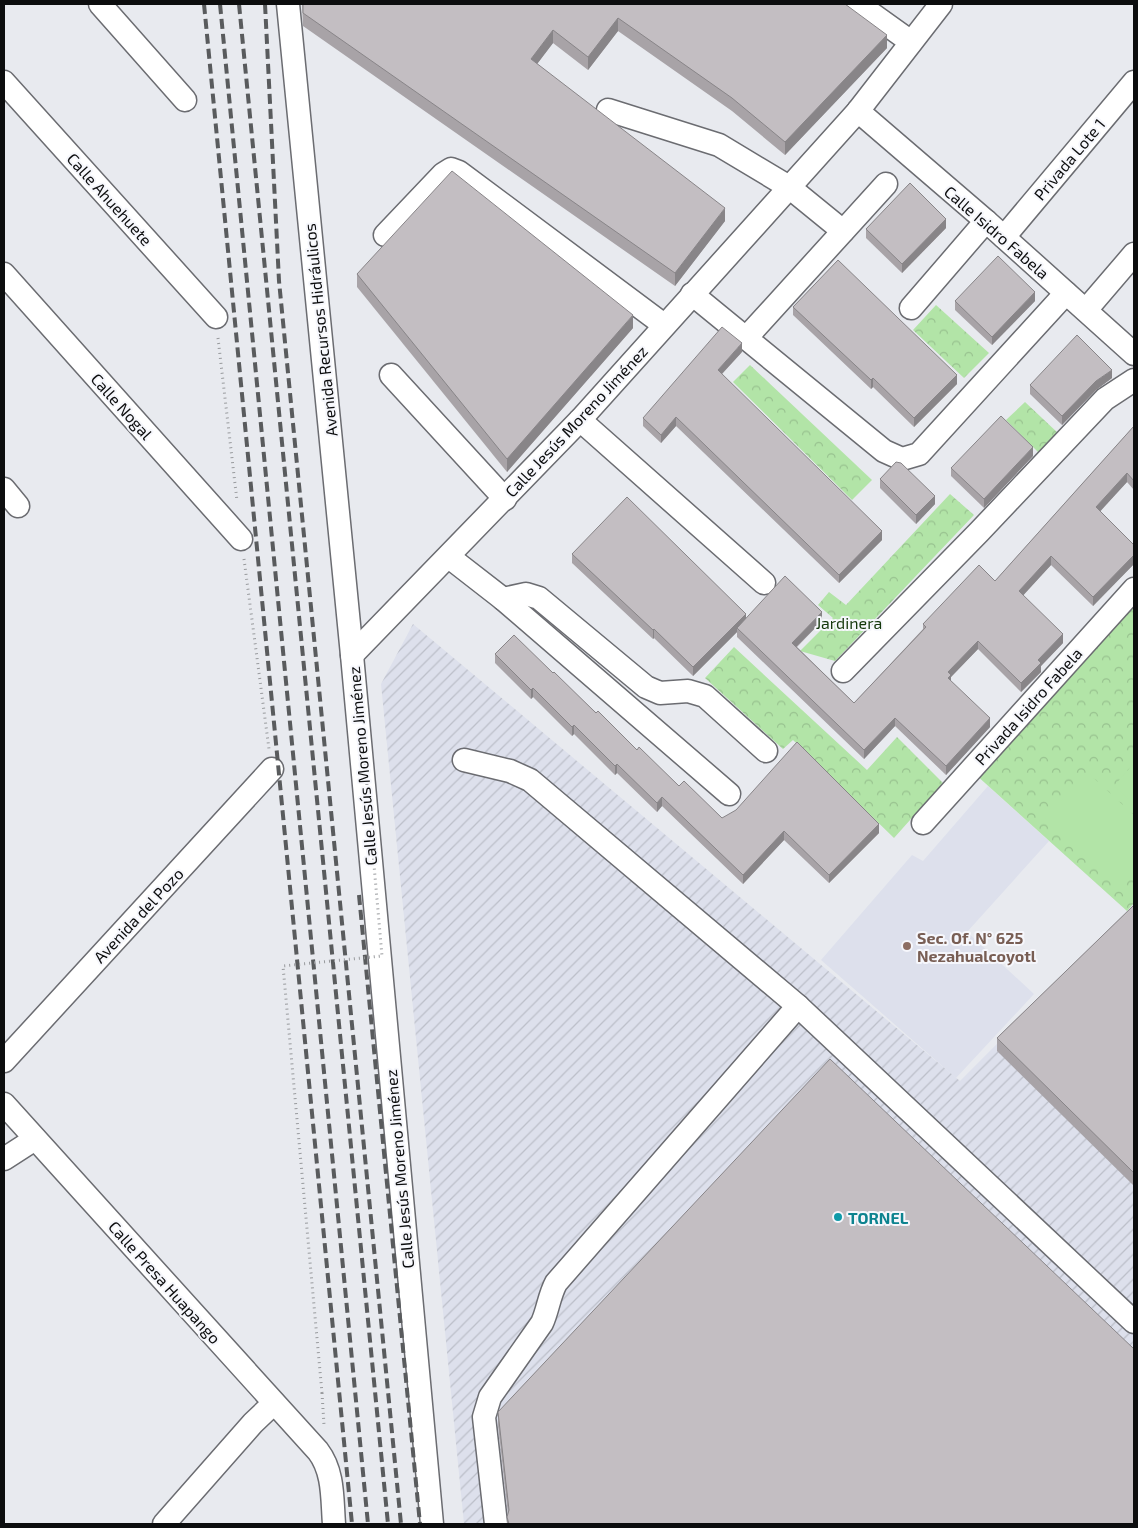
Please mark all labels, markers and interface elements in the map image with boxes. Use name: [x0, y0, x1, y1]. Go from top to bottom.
street label: Privada Lote 1: [1029, 114, 1109, 204]
street label: Calle Ahuehuete: [64, 149, 156, 249]
street label: Calle Isidro Fabela: [941, 181, 1053, 283]
street label: Avenida Recursos Hidráulicos: [299, 223, 341, 437]
street label: Calle Jesús Moreno Jiménez: [501, 341, 651, 501]
street label: Calle Nogal: [87, 369, 157, 443]
park label: Jardinera: [816, 613, 882, 632]
street label: Privada Isidro Fabela: [970, 643, 1086, 769]
street label: Calle Jesús Moreno Jiménez: [344, 666, 380, 866]
street label: Avenida del Pozo: [89, 864, 187, 966]
place label: Sec. Of. N° 625 Nezahualcoyotl: [917, 928, 1037, 966]
marker: Sec. Of. N° 625 Nezahualcoyotl: [901, 940, 913, 952]
street label: Calle Jesús Moreno Jiménez: [381, 1069, 417, 1269]
place label: TORNEL: [848, 1208, 909, 1227]
marker: TORNEL: [832, 1211, 844, 1223]
street label: Calle Presa Huapango: [105, 1217, 225, 1347]

